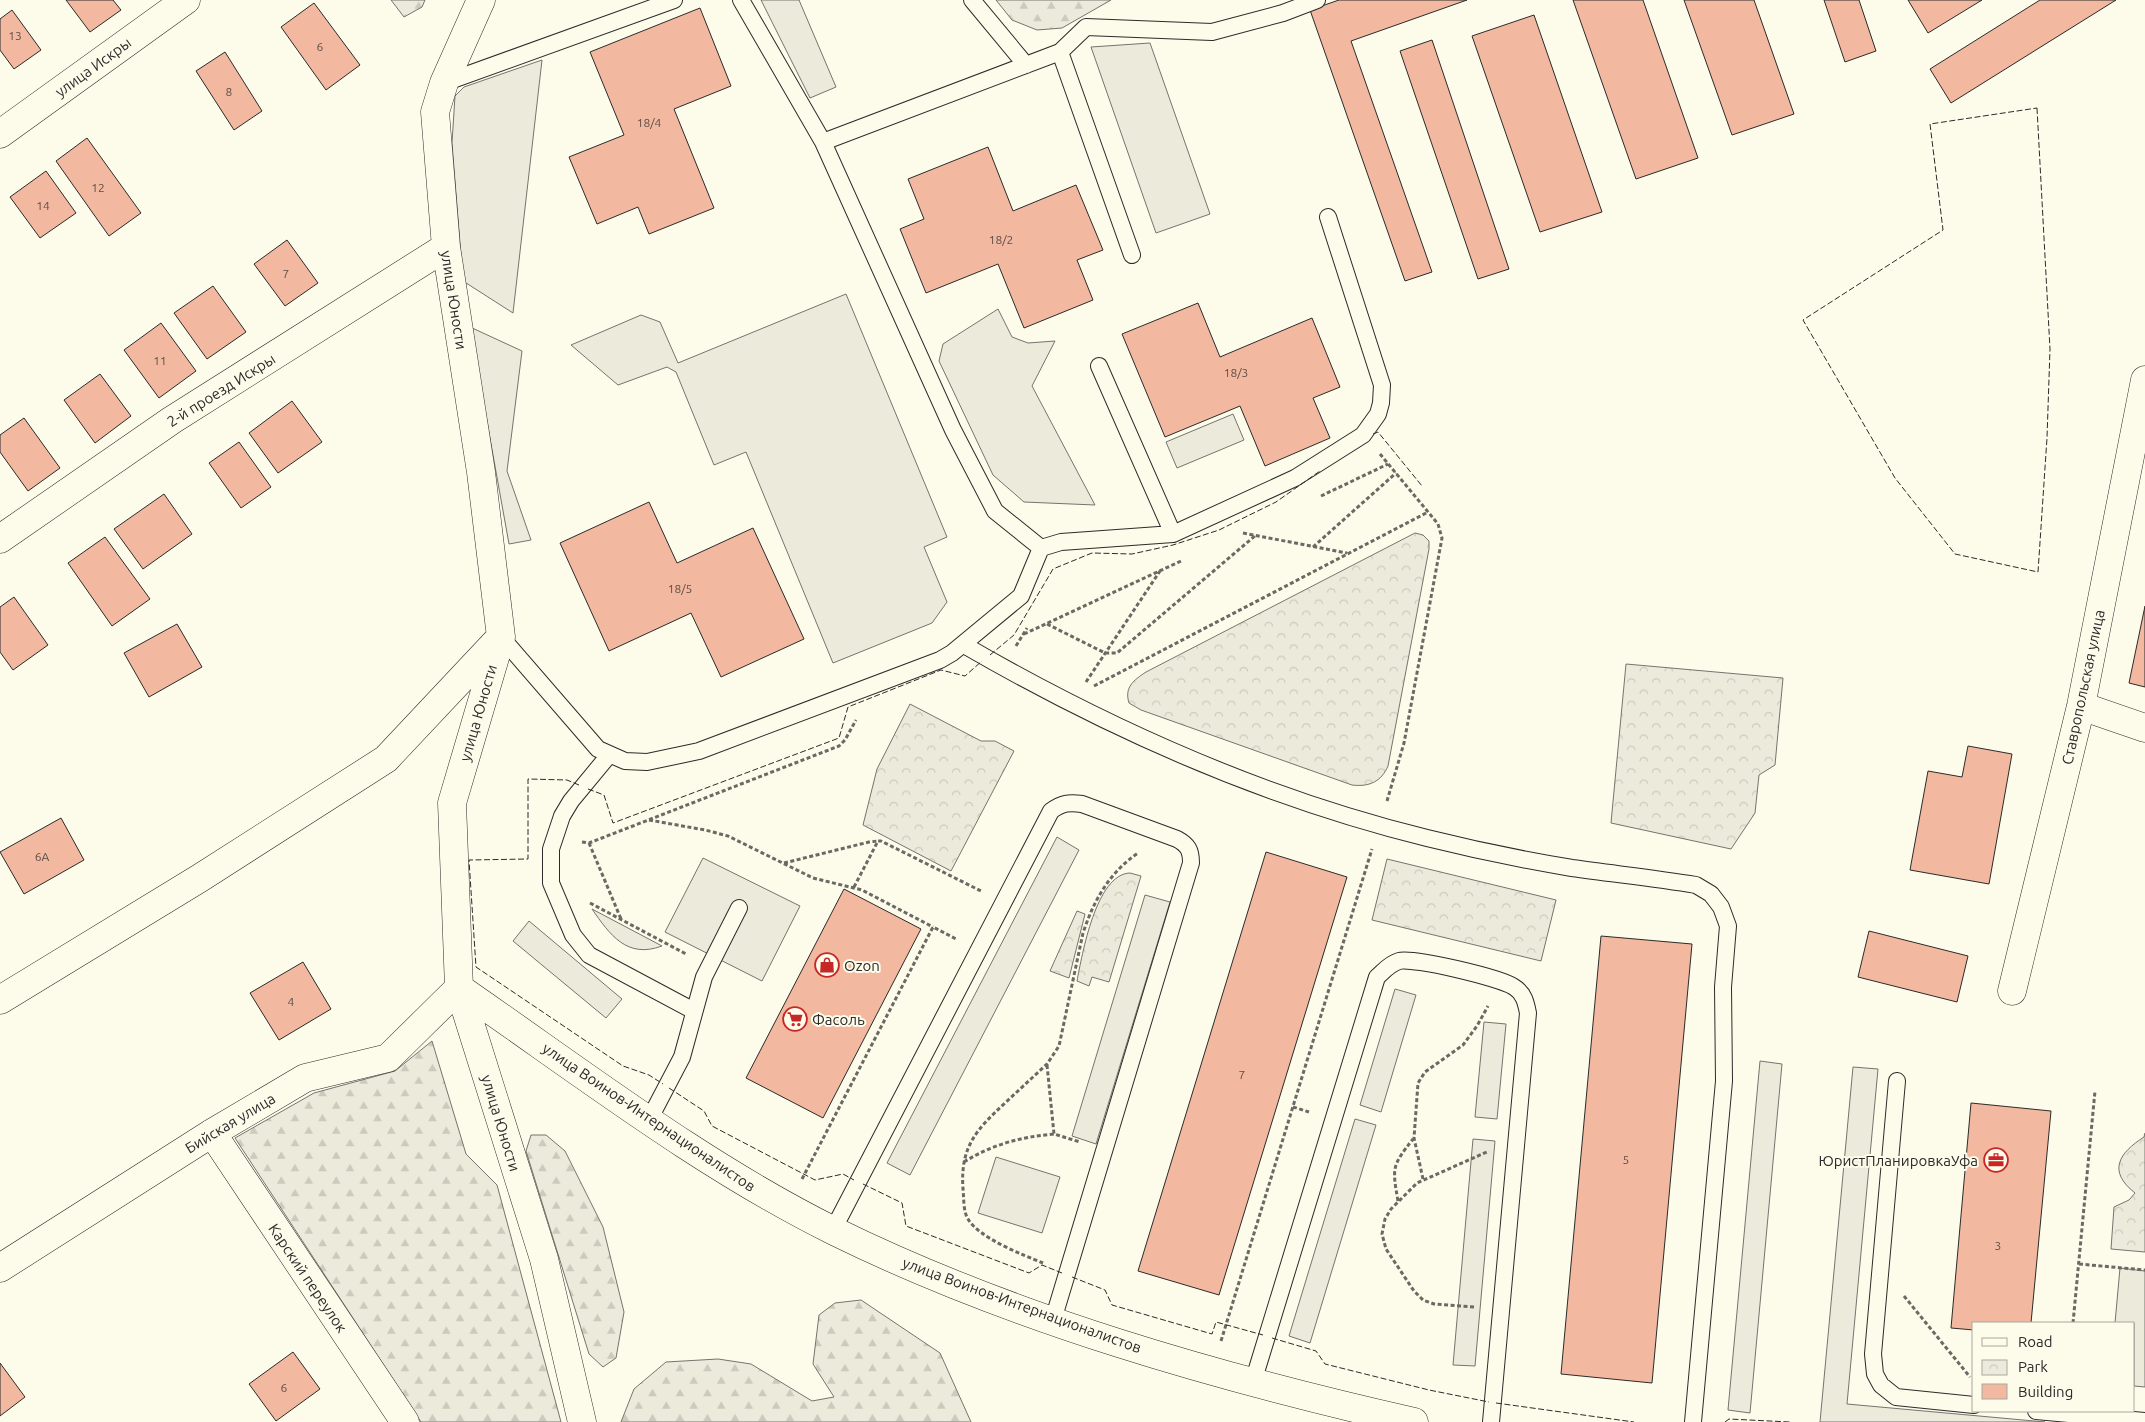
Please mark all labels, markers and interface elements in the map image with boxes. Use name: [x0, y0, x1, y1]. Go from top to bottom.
house number: 13: [8, 29, 22, 42]
street label: улица Искры: [52, 34, 134, 100]
house number: 6: [317, 40, 324, 53]
house number: 8: [226, 85, 233, 98]
house number: 18/4: [637, 116, 662, 129]
house number: 12: [91, 181, 105, 194]
house number: 14: [36, 199, 50, 212]
house number: 18/2: [989, 233, 1013, 246]
street label: улица Юности: [438, 249, 470, 351]
house number: 7: [283, 267, 289, 280]
street label: 2-й проезд Искры: [164, 350, 278, 430]
house number: 11: [153, 354, 167, 367]
house number: 18/3: [1224, 366, 1248, 379]
house number: 18/5: [668, 582, 692, 595]
street label: Ставропольская улица: [2058, 608, 2108, 766]
street label: улица Юности: [456, 663, 500, 763]
house number: 6А: [35, 850, 49, 863]
shop icon: Ozon: [814, 952, 840, 978]
place label: Ozon: [844, 957, 880, 974]
house number: 4: [288, 995, 295, 1008]
supermarket icon: Фасоль: [782, 1006, 808, 1032]
place label: Фасоль: [812, 1011, 865, 1028]
street label: улица Воинов-Интернационалистов: [539, 1039, 759, 1195]
house number: 7: [1239, 1068, 1245, 1081]
street label: улица Юности: [478, 1073, 524, 1173]
street label: Бийская улица: [182, 1089, 278, 1157]
office icon: ЮристПланировкаУфа: [1983, 1147, 2009, 1173]
place label: ЮристПланировкаУфа: [1818, 1152, 1978, 1169]
house number: 5: [1623, 1153, 1629, 1166]
street label: Карский переулок: [265, 1220, 351, 1336]
house number: 3: [1995, 1239, 2001, 1252]
street label: улица Воинов-Интернационалистов: [900, 1254, 1144, 1356]
legend: [1972, 1322, 2135, 1412]
text: Road: [2018, 1333, 2053, 1350]
text: Park: [2018, 1358, 2048, 1375]
house number: 6: [281, 1381, 288, 1394]
text: Building: [2018, 1383, 2073, 1400]

